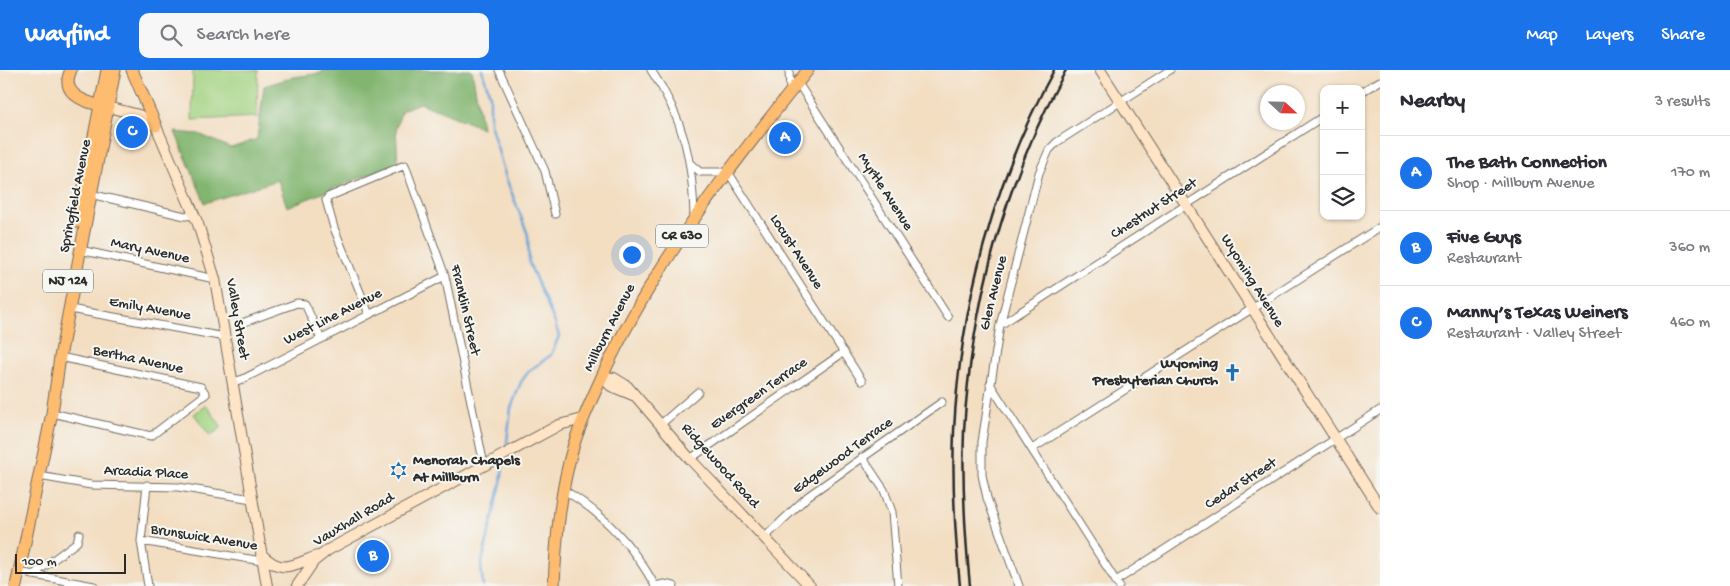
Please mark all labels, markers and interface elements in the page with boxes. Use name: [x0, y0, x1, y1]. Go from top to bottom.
search box: [139, 13, 489, 58]
text: Wayfind: [25, 21, 109, 50]
icon: search: [157, 21, 185, 49]
text: Search here: [197, 24, 290, 47]
text: Map: [1526, 25, 1558, 46]
text: Layers: [1586, 25, 1633, 46]
text: Share: [1661, 25, 1705, 46]
north arrow: [1260, 85, 1305, 130]
map controls: [1320, 85, 1365, 220]
button: +: [1320, 85, 1365, 130]
text: Nearby: [1400, 90, 1465, 115]
text: 3 results: [1655, 93, 1710, 112]
pin: C: [116, 113, 148, 151]
pin: A: [769, 119, 801, 157]
button: −: [1320, 130, 1365, 175]
street label: Springfield Avenue: [56, 138, 96, 254]
street label: Myrtle Avenue: [853, 150, 917, 234]
text: The Bath Connection: [1447, 152, 1607, 175]
text: A: [1411, 164, 1421, 183]
text: 170 m: [1671, 164, 1710, 183]
street label: Chestnut Street: [1107, 173, 1202, 244]
button: layers: [1320, 175, 1365, 220]
text: Shop · Millburn Avenue: [1447, 175, 1595, 194]
street label: Locust Avenue: [765, 211, 827, 293]
road number: CR 630: [656, 224, 708, 248]
text: Five Guys: [1447, 227, 1521, 250]
street label: Wyoming Avenue: [1216, 231, 1288, 331]
street label: Mary Avenue: [109, 234, 191, 268]
text: B: [1412, 239, 1420, 258]
text: 360 m: [1669, 239, 1710, 258]
your location: [619, 242, 645, 268]
text: Restaurant: [1447, 250, 1521, 269]
street label: Glen Avenue: [976, 254, 1012, 332]
street label: Franklin Street: [446, 262, 485, 359]
road number: NJ 124: [43, 270, 93, 292]
street label: Valley Street: [221, 276, 253, 363]
street label: Millburn Avenue: [580, 281, 640, 375]
street label: West Line Avenue: [281, 284, 385, 350]
street label: Emily Avenue: [108, 293, 192, 325]
text: Manny’s Texas Weiners: [1447, 302, 1627, 325]
text: C: [1412, 314, 1420, 333]
text: 460 m: [1670, 314, 1710, 333]
text: Restaurant · Valley Street: [1447, 325, 1621, 344]
street label: Bertha Avenue: [90, 341, 185, 378]
street label: Evergreen Terrace: [707, 354, 811, 434]
place label: Wyoming Presbyterian Church: [1092, 355, 1218, 390]
church icon: Wyoming Presbyterian Church: [1222, 363, 1242, 383]
street label: Edgewood Terrace: [789, 414, 897, 498]
street label: Ridgewood Road: [677, 420, 764, 513]
place label: Menorah Chapels At Millburn: [412, 452, 521, 487]
street label: Cedar Street: [1202, 453, 1282, 514]
synagogue icon: Menorah Chapels At Millburn: [389, 460, 409, 480]
street label: Arcadia Place: [103, 462, 189, 484]
street label: Vauxhall Road: [310, 488, 399, 552]
street label: Brunswick Avenue: [148, 521, 259, 555]
pin: B: [357, 537, 389, 575]
scale bar: [15, 551, 126, 574]
text: 100 m: [22, 554, 57, 571]

